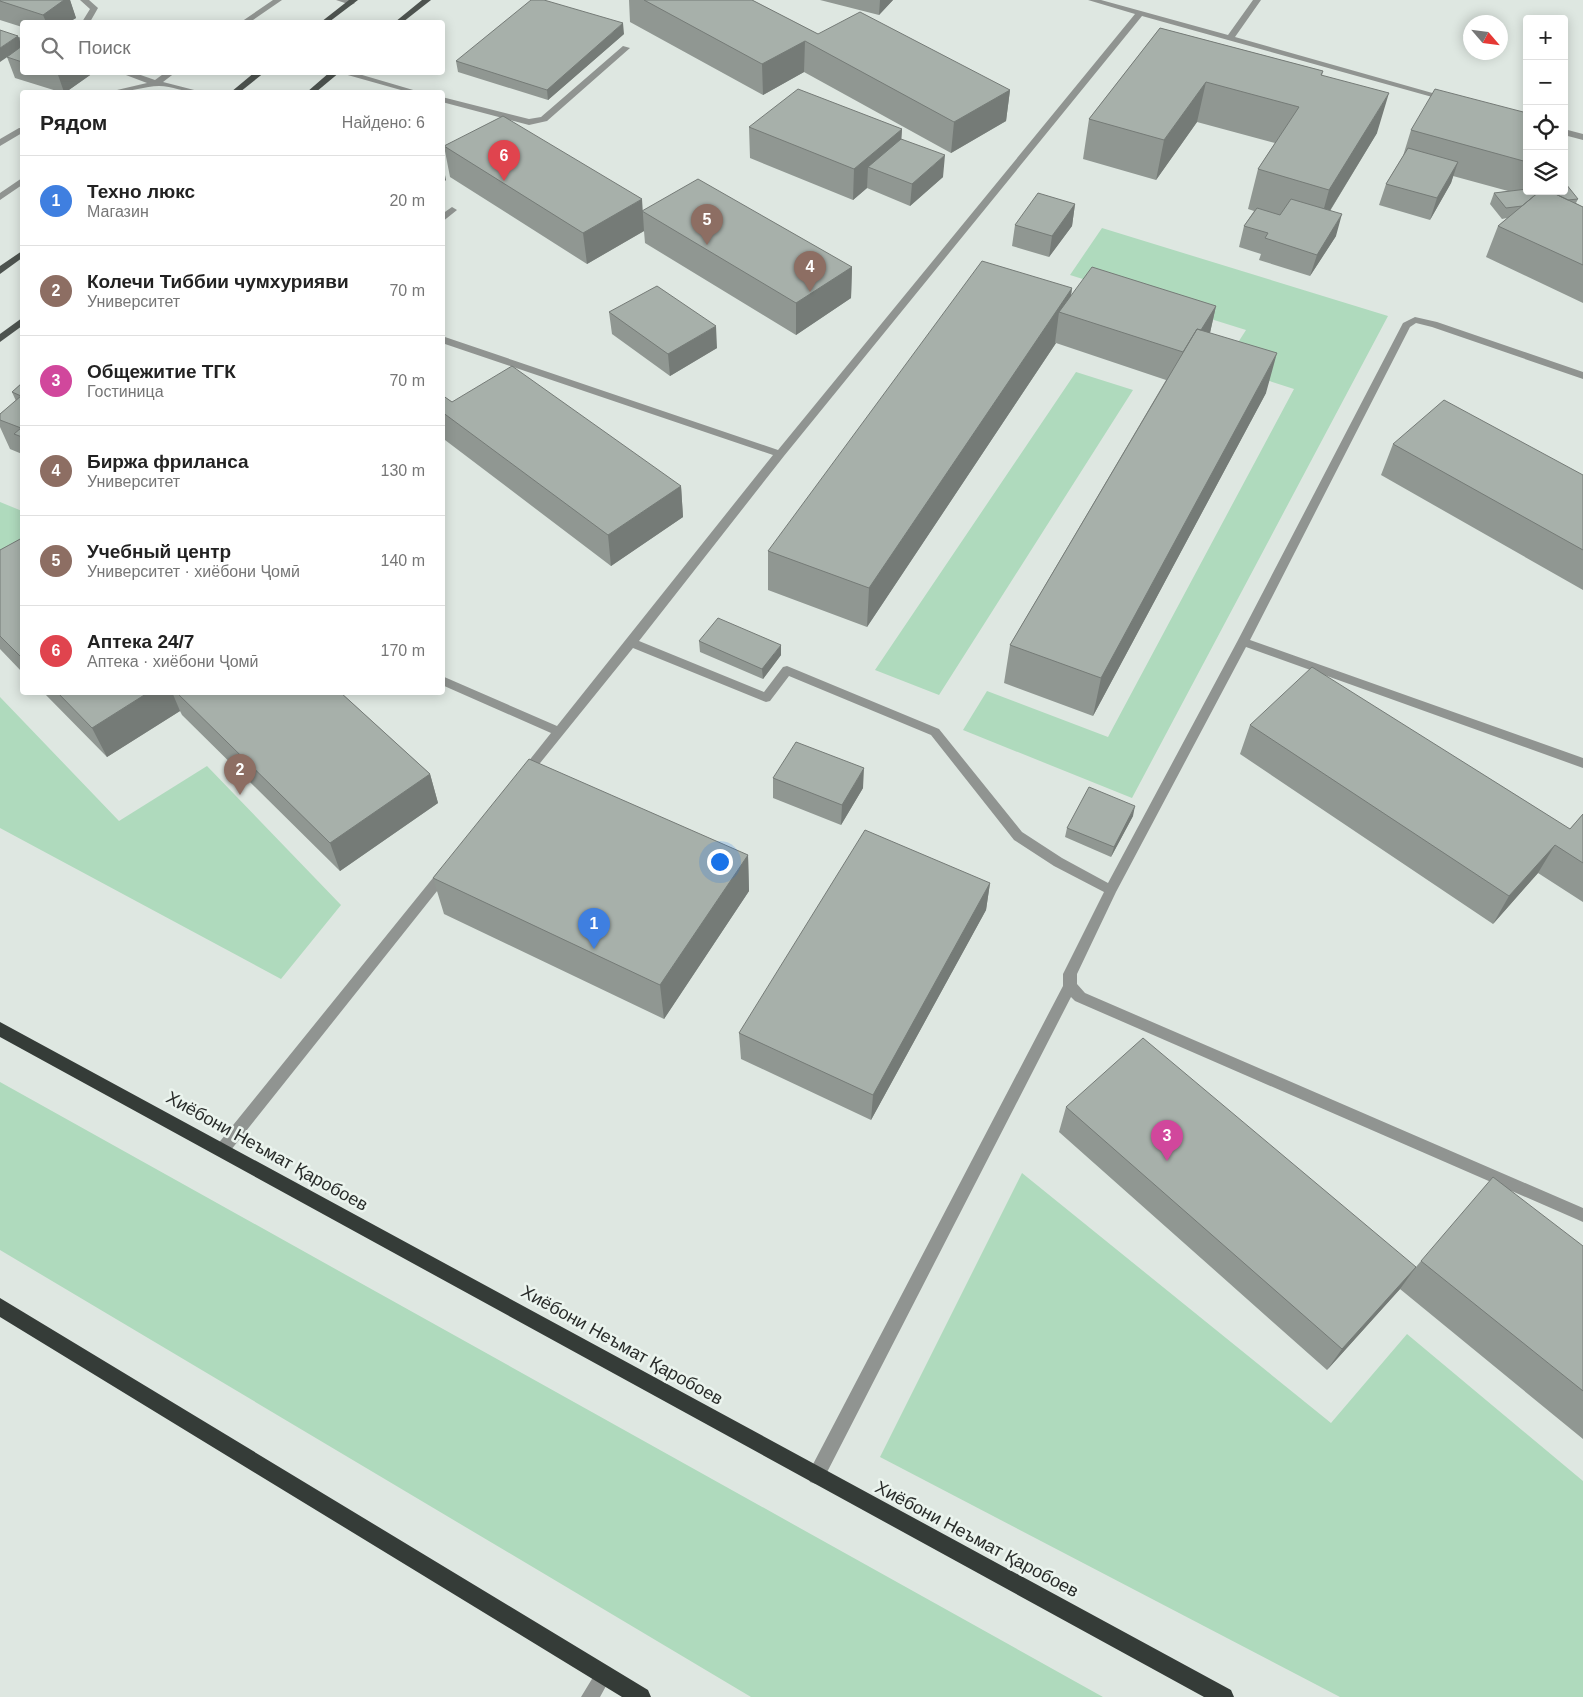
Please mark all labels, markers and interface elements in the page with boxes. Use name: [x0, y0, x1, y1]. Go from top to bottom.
north arrow: [1463, 15, 1508, 60]
map controls: [1523, 15, 1568, 195]
button: +: [1523, 15, 1568, 60]
search box: [20, 20, 445, 75]
icon: search: [38, 34, 66, 62]
text: Поиск: [78, 37, 131, 58]
button: −: [1523, 60, 1568, 105]
button: locate: [1523, 105, 1568, 150]
text: Рядом: [40, 111, 107, 134]
text: Найдено: 6: [342, 114, 425, 131]
pin: 6: [488, 140, 520, 181]
button: layers: [1523, 150, 1568, 195]
text: Техно люкс: [87, 181, 195, 202]
text: 1: [52, 192, 60, 209]
text: 20 m: [389, 192, 425, 209]
text: Магазин: [87, 203, 149, 220]
pin: 5: [691, 204, 723, 245]
pin: 4: [794, 251, 826, 292]
text: Колечи Тиббии чумхурияви: [87, 271, 349, 292]
text: 2: [52, 282, 60, 299]
text: 70 m: [389, 282, 425, 299]
text: Университет: [87, 293, 180, 310]
text: Общежитие ТГК: [87, 361, 236, 382]
text: 3: [52, 372, 60, 389]
text: 70 m: [389, 372, 425, 389]
text: Гостиница: [87, 383, 164, 400]
text: Биржа фриланса: [87, 451, 249, 472]
text: 4: [52, 462, 60, 479]
text: 130 m: [381, 462, 425, 479]
text: Университет: [87, 473, 180, 490]
text: Учебный центр: [87, 541, 231, 562]
text: 5: [52, 552, 60, 569]
text: 140 m: [381, 552, 425, 569]
text: Университет · хиёбони Ҷомӣ: [87, 563, 300, 580]
text: Аптека 24/7: [87, 631, 194, 652]
text: 6: [52, 642, 60, 659]
text: 170 m: [381, 642, 425, 659]
text: Аптека · хиёбони Ҷомӣ: [87, 653, 258, 670]
pin: 2: [224, 754, 256, 795]
your location: [707, 849, 733, 875]
pin: 1: [578, 908, 610, 949]
street label: Хиёбони Неъмат Қаробоев: [163, 1087, 371, 1215]
pin: 3: [1151, 1120, 1183, 1161]
street label: Хиёбони Неъмат Қаробоев: [518, 1281, 726, 1409]
street label: Хиёбони Неъмат Қаробоев: [872, 1477, 1082, 1601]

